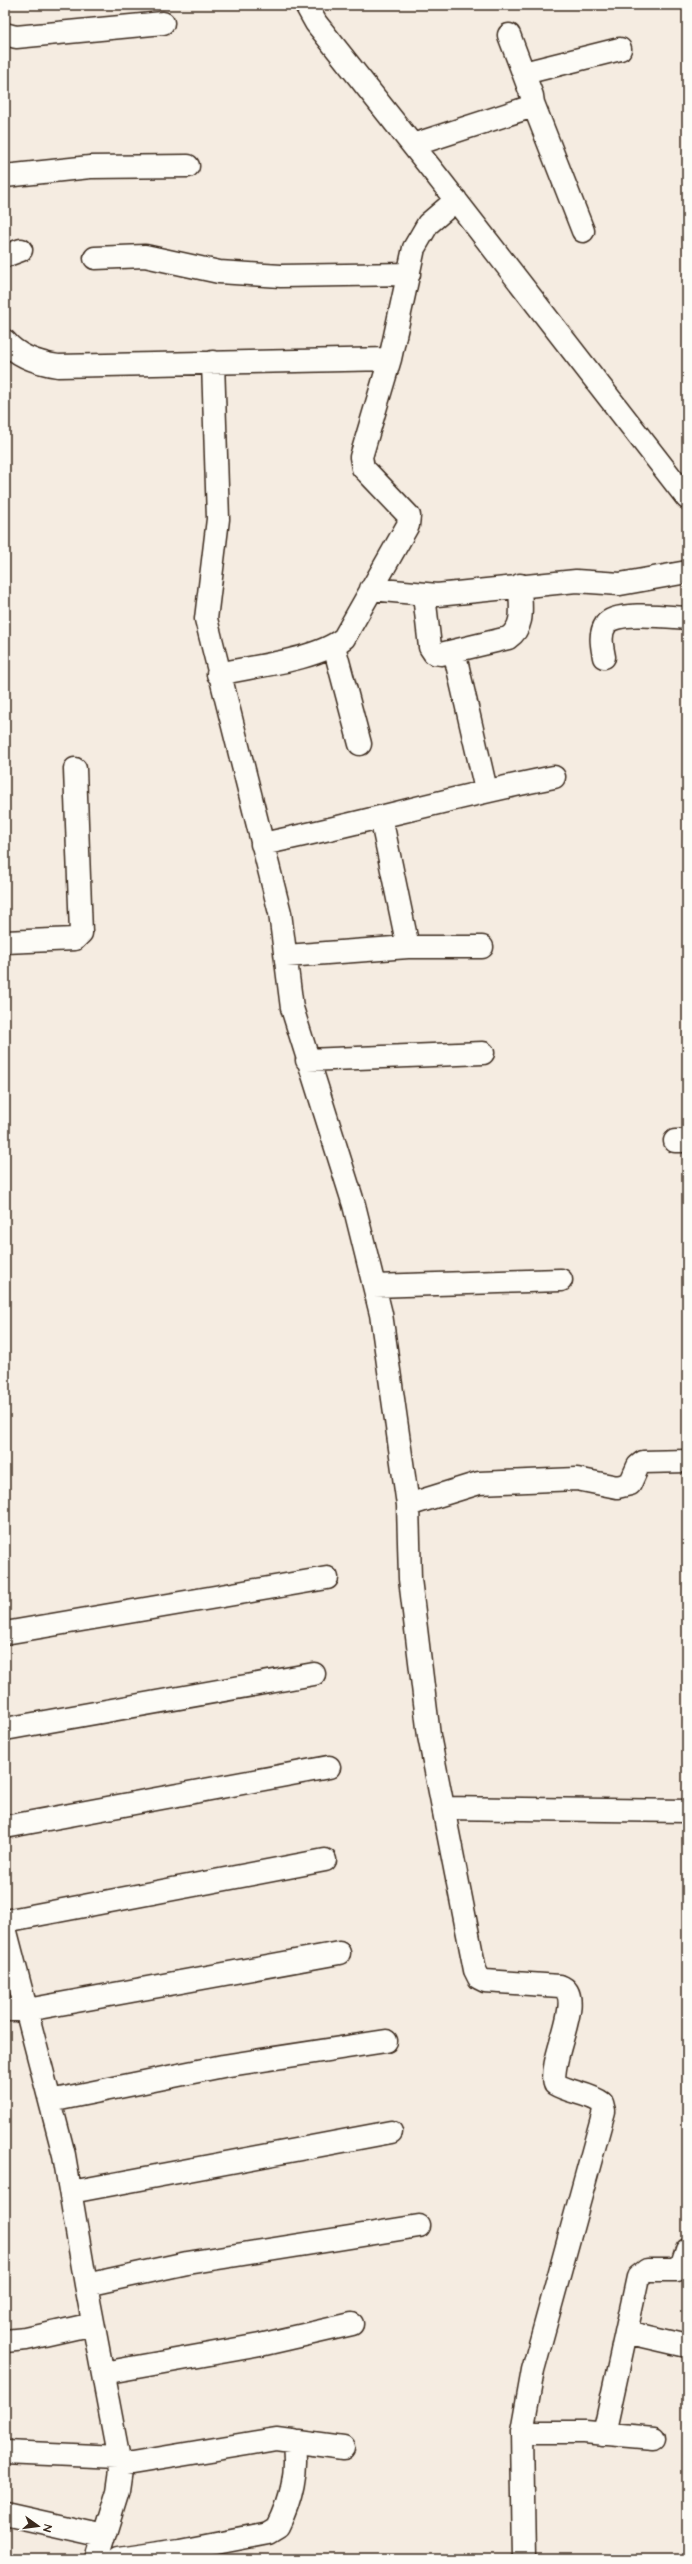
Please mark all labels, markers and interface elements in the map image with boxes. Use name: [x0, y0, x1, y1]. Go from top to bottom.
north arrow: [18, 2506, 58, 2546]
text: N: [39, 2523, 55, 2534]

